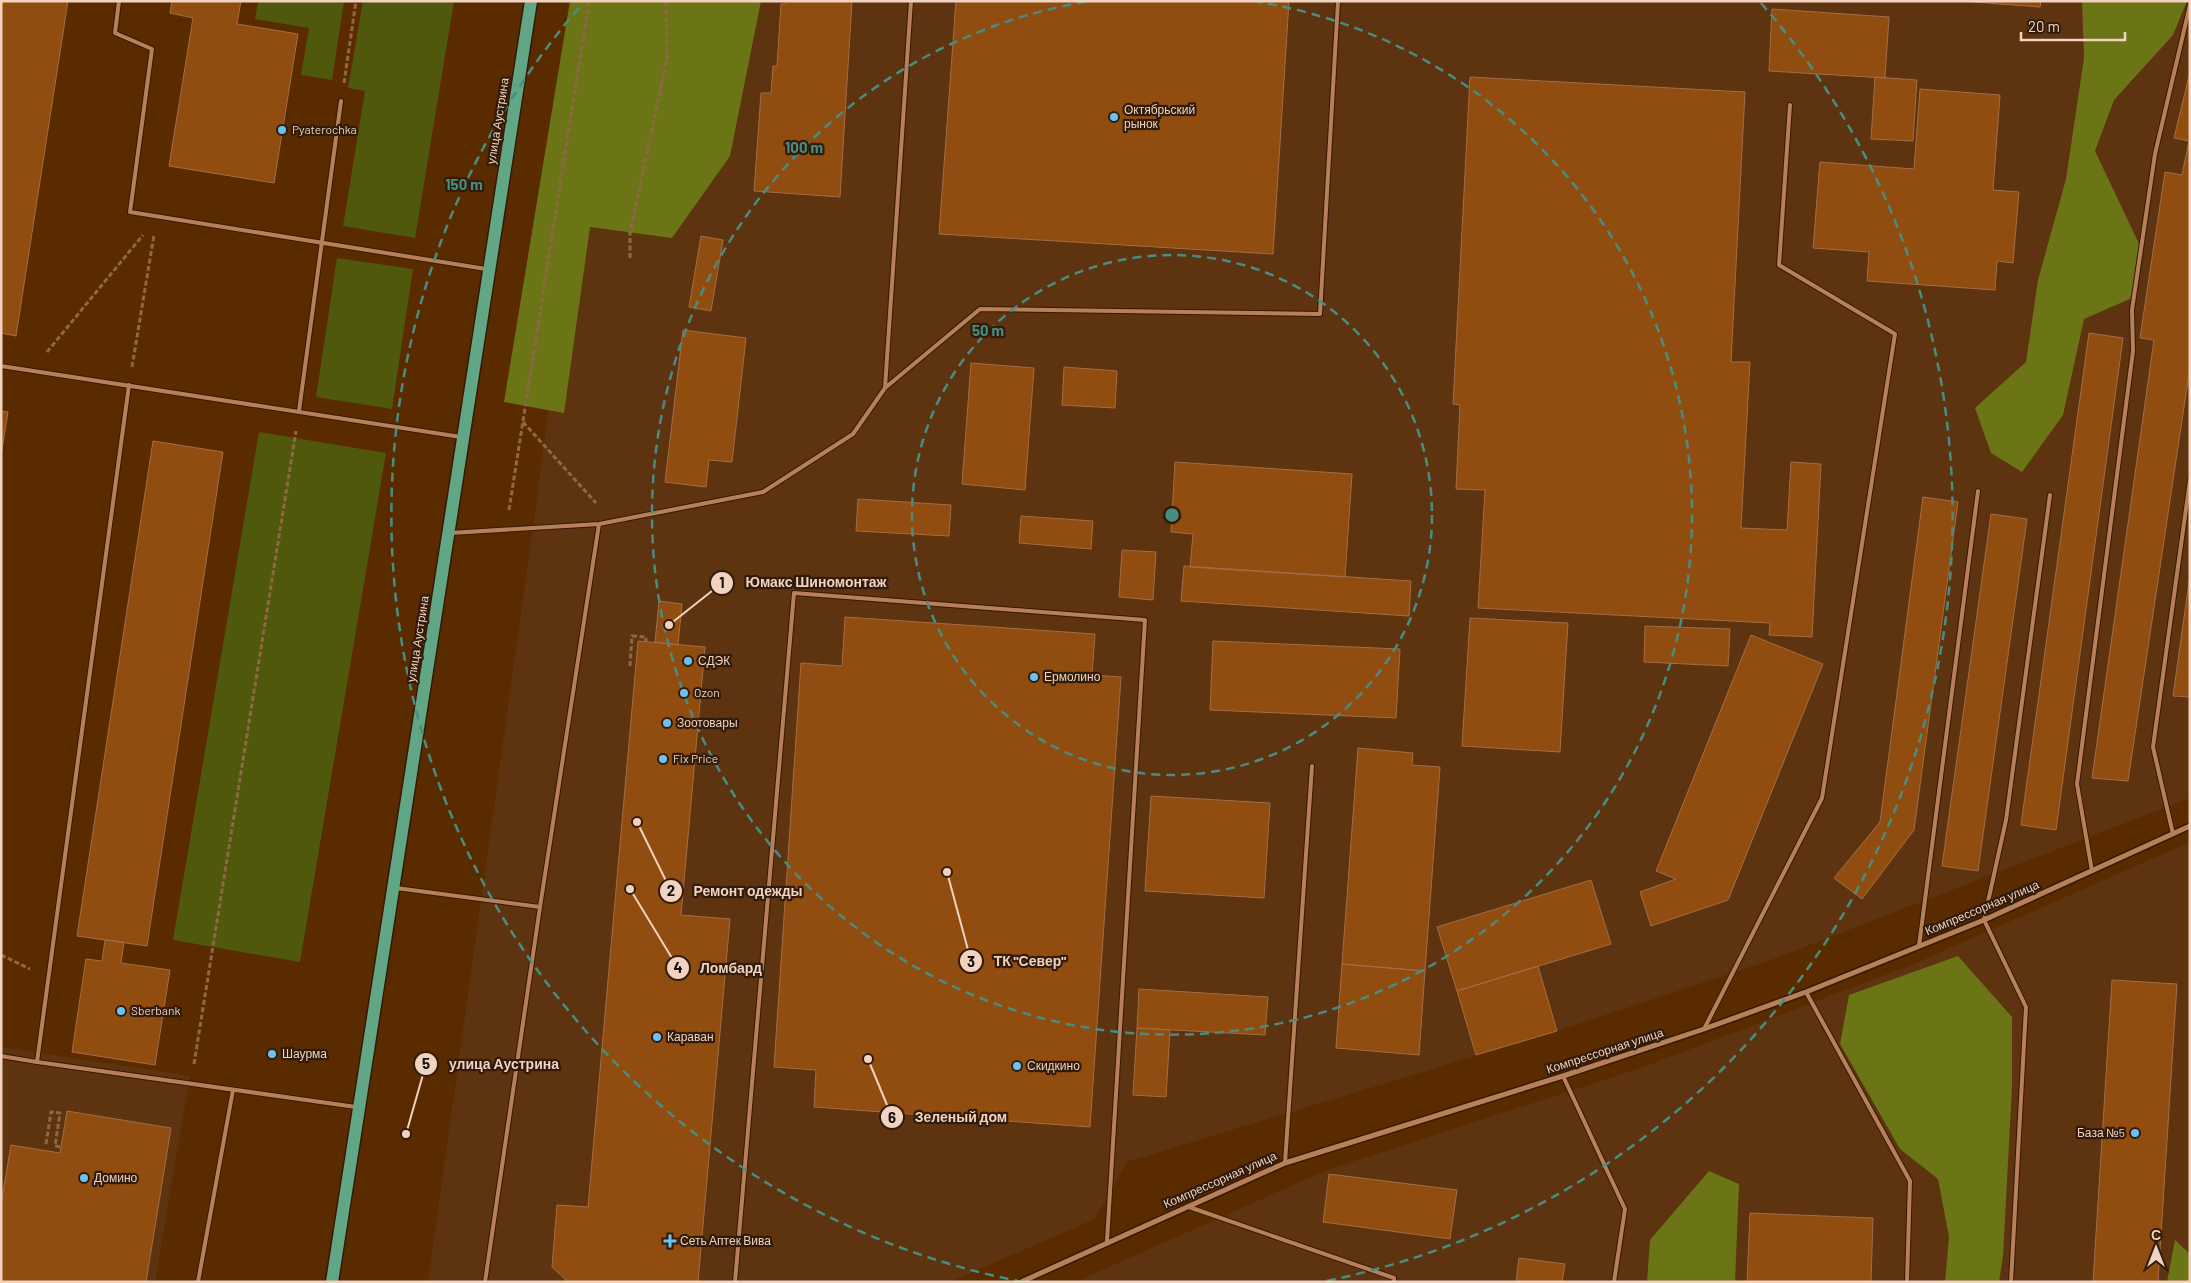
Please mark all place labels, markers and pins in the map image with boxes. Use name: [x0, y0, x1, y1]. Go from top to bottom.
place label: Октябрьский рынок: [1124, 102, 1195, 131]
marker: Октябрьский рынок: [1108, 111, 1120, 123]
place label: Pyaterochka: [292, 122, 357, 136]
marker: Pyaterochka: [276, 124, 288, 136]
centre of rings: [1163, 506, 1181, 524]
callout: Юмакс Шиномонтаж: [710, 568, 896, 597]
place label: СДЭК: [698, 653, 730, 668]
marker: СДЭК: [682, 655, 694, 667]
place label: Ермолино: [1044, 669, 1101, 684]
marker: Ермолино: [1028, 671, 1040, 683]
place label: Ozon: [694, 685, 720, 699]
marker: Ozon: [678, 687, 690, 699]
place label: Зоотовары: [677, 715, 738, 730]
marker: Зоотовары: [661, 717, 673, 729]
place label: Fix Price: [673, 751, 718, 765]
marker: Fix Price: [657, 753, 669, 765]
callout: Ремонт одежды: [659, 877, 813, 906]
callout: ТК "Север": [958, 947, 1076, 976]
callout: Ломбард: [665, 953, 772, 982]
place label: Sberbank: [131, 1003, 180, 1017]
marker: Sberbank: [115, 1005, 127, 1017]
place label: Караван: [667, 1029, 714, 1044]
marker: Караван: [651, 1031, 663, 1043]
place label: Шаурма: [282, 1046, 327, 1061]
marker: Шаурма: [266, 1048, 278, 1060]
callout: улица Аустрина: [414, 1050, 569, 1079]
place label: Скидкино: [1027, 1058, 1080, 1073]
marker: Скидкино: [1011, 1060, 1023, 1072]
callout: Зеленый дом: [880, 1103, 1017, 1132]
place label: База №5: [2077, 1125, 2125, 1139]
marker: База №5: [2129, 1127, 2141, 1139]
place label: Домино: [94, 1170, 138, 1185]
marker: Домино: [78, 1172, 90, 1184]
place label: Сеть Аптек Вива: [680, 1233, 771, 1247]
marker: Сеть Аптек Вива: [664, 1235, 676, 1247]

